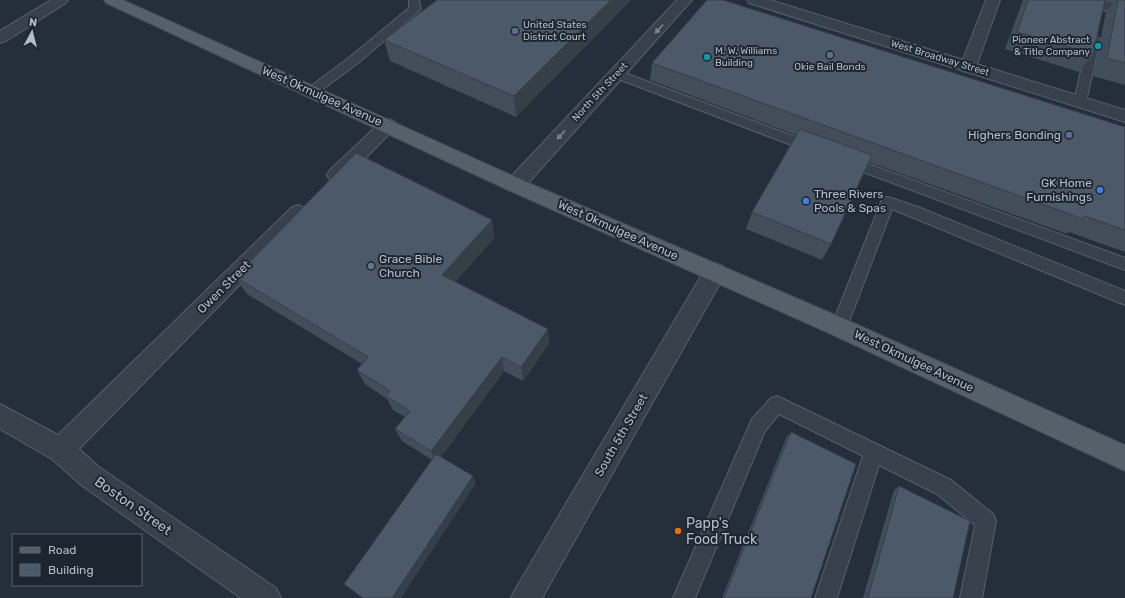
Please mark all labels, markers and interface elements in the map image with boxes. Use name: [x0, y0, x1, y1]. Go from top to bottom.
north arrow: [12, 12, 52, 52]
text: N: [28, 16, 38, 30]
place label: United States District Court: [523, 19, 587, 43]
one-way arrow: [654, 24, 664, 34]
marker: United States District Court: [510, 26, 520, 36]
place label: Pioneer Abstract & Title Company: [1012, 34, 1090, 58]
street label: West Broadway Street: [889, 37, 991, 79]
marker: Pioneer Abstract & Title Company: [1093, 41, 1103, 51]
place label: M. W. Williams Building: [715, 45, 777, 69]
marker: Okie Bail Bonds: [825, 50, 835, 60]
marker: M. W. Williams Building: [702, 52, 712, 62]
street label: North 5th Street: [570, 60, 630, 124]
place label: Okie Bail Bonds: [794, 61, 866, 73]
street label: West Okmulgee Avenue: [260, 63, 385, 129]
place label: Highers Bonding: [968, 128, 1061, 142]
one-way arrow: [557, 129, 566, 140]
marker: Highers Bonding: [1064, 130, 1074, 140]
place label: GK Home Furnishings: [1026, 176, 1092, 204]
marker: GK Home Furnishings: [1095, 185, 1105, 195]
place label: Three Rivers Pools & Spas: [814, 187, 886, 215]
marker: Three Rivers Pools & Spas: [801, 196, 811, 206]
street label: West Okmulgee Avenue: [556, 197, 681, 263]
place label: Grace Bible Church: [379, 252, 443, 280]
street label: Owen Street: [195, 257, 254, 316]
marker: Grace Bible Church: [366, 261, 376, 271]
street label: West Okmulgee Avenue: [852, 327, 976, 395]
street label: South 5th Street: [592, 391, 651, 479]
street label: Boston Street: [91, 473, 175, 539]
place label: Papp's Food Truck: [686, 515, 758, 548]
marker: Papp's Food Truck: [673, 526, 683, 536]
legend: [12, 534, 142, 586]
text: Road: [48, 543, 76, 557]
text: Building: [48, 563, 94, 577]

